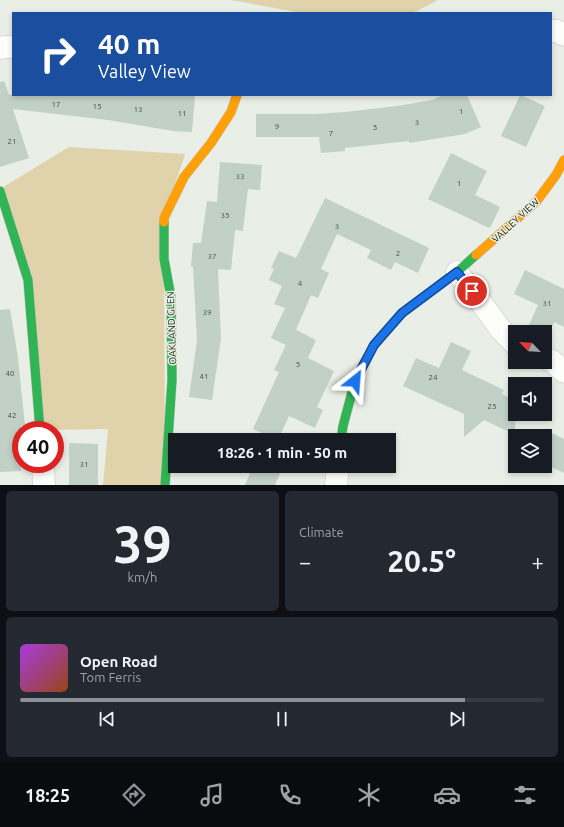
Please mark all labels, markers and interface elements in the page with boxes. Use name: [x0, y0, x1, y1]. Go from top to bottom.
icon: right: [32, 28, 84, 80]
text: 40 m: [98, 28, 160, 59]
text: Valley View: [98, 61, 191, 81]
house number: 17: [51, 100, 61, 109]
house number: 15: [92, 102, 102, 111]
house number: 13: [133, 105, 143, 114]
house number: 1: [459, 107, 463, 116]
house number: 11: [177, 109, 187, 118]
house number: 3: [415, 118, 419, 127]
house number: 9: [275, 122, 279, 131]
house number: 5: [373, 123, 377, 132]
house number: 7: [329, 129, 333, 138]
house number: 21: [7, 137, 17, 146]
house number: 33: [235, 172, 245, 181]
house number: 1: [457, 179, 461, 188]
street label: VALLEY VIEW: [490, 196, 541, 245]
house number: 35: [220, 211, 230, 220]
house number: 3: [335, 222, 339, 231]
house number: 2: [396, 249, 400, 258]
house number: 37: [207, 252, 217, 261]
pin: [455, 274, 489, 308]
house number: 4: [298, 279, 303, 288]
icon: arrive: [461, 280, 483, 302]
street label: OAKLAND GLEN: [165, 291, 178, 365]
house number: 31: [542, 299, 552, 308]
house number: 39: [202, 308, 212, 317]
north arrow: [508, 325, 552, 369]
map controls: [508, 325, 552, 473]
house number: 5: [296, 360, 300, 369]
position arrow: [334, 360, 376, 402]
house number: 40: [5, 369, 15, 378]
house number: 41: [199, 372, 209, 381]
house number: 24: [428, 373, 438, 382]
button: sound: [508, 377, 552, 421]
house number: 25: [487, 402, 497, 411]
house number: 42: [7, 411, 17, 420]
speed limit sign: 40: [12, 421, 64, 473]
button: layers: [508, 429, 552, 473]
text: 18:26 · 1 min · 50 m: [217, 444, 347, 461]
house number: 31: [79, 460, 89, 469]
text: 39: [113, 515, 172, 573]
text: Climate: [299, 525, 344, 539]
text: 20.5°: [387, 544, 456, 578]
text: −: [299, 549, 311, 574]
text: +: [532, 549, 544, 574]
text: km/h: [127, 570, 158, 584]
text: Open Road: [80, 653, 157, 670]
text: Tom Ferris: [80, 670, 141, 684]
icon: previous: [96, 708, 118, 730]
icon: pause: [271, 708, 293, 730]
icon: next: [446, 708, 468, 730]
icon: directions: [120, 781, 148, 809]
icon: music: [198, 781, 226, 809]
icon: phone: [276, 781, 304, 809]
icon: climate: [355, 781, 383, 809]
icon: car: [433, 781, 461, 809]
icon: filters: [511, 781, 539, 809]
text: 18:25: [25, 785, 70, 805]

